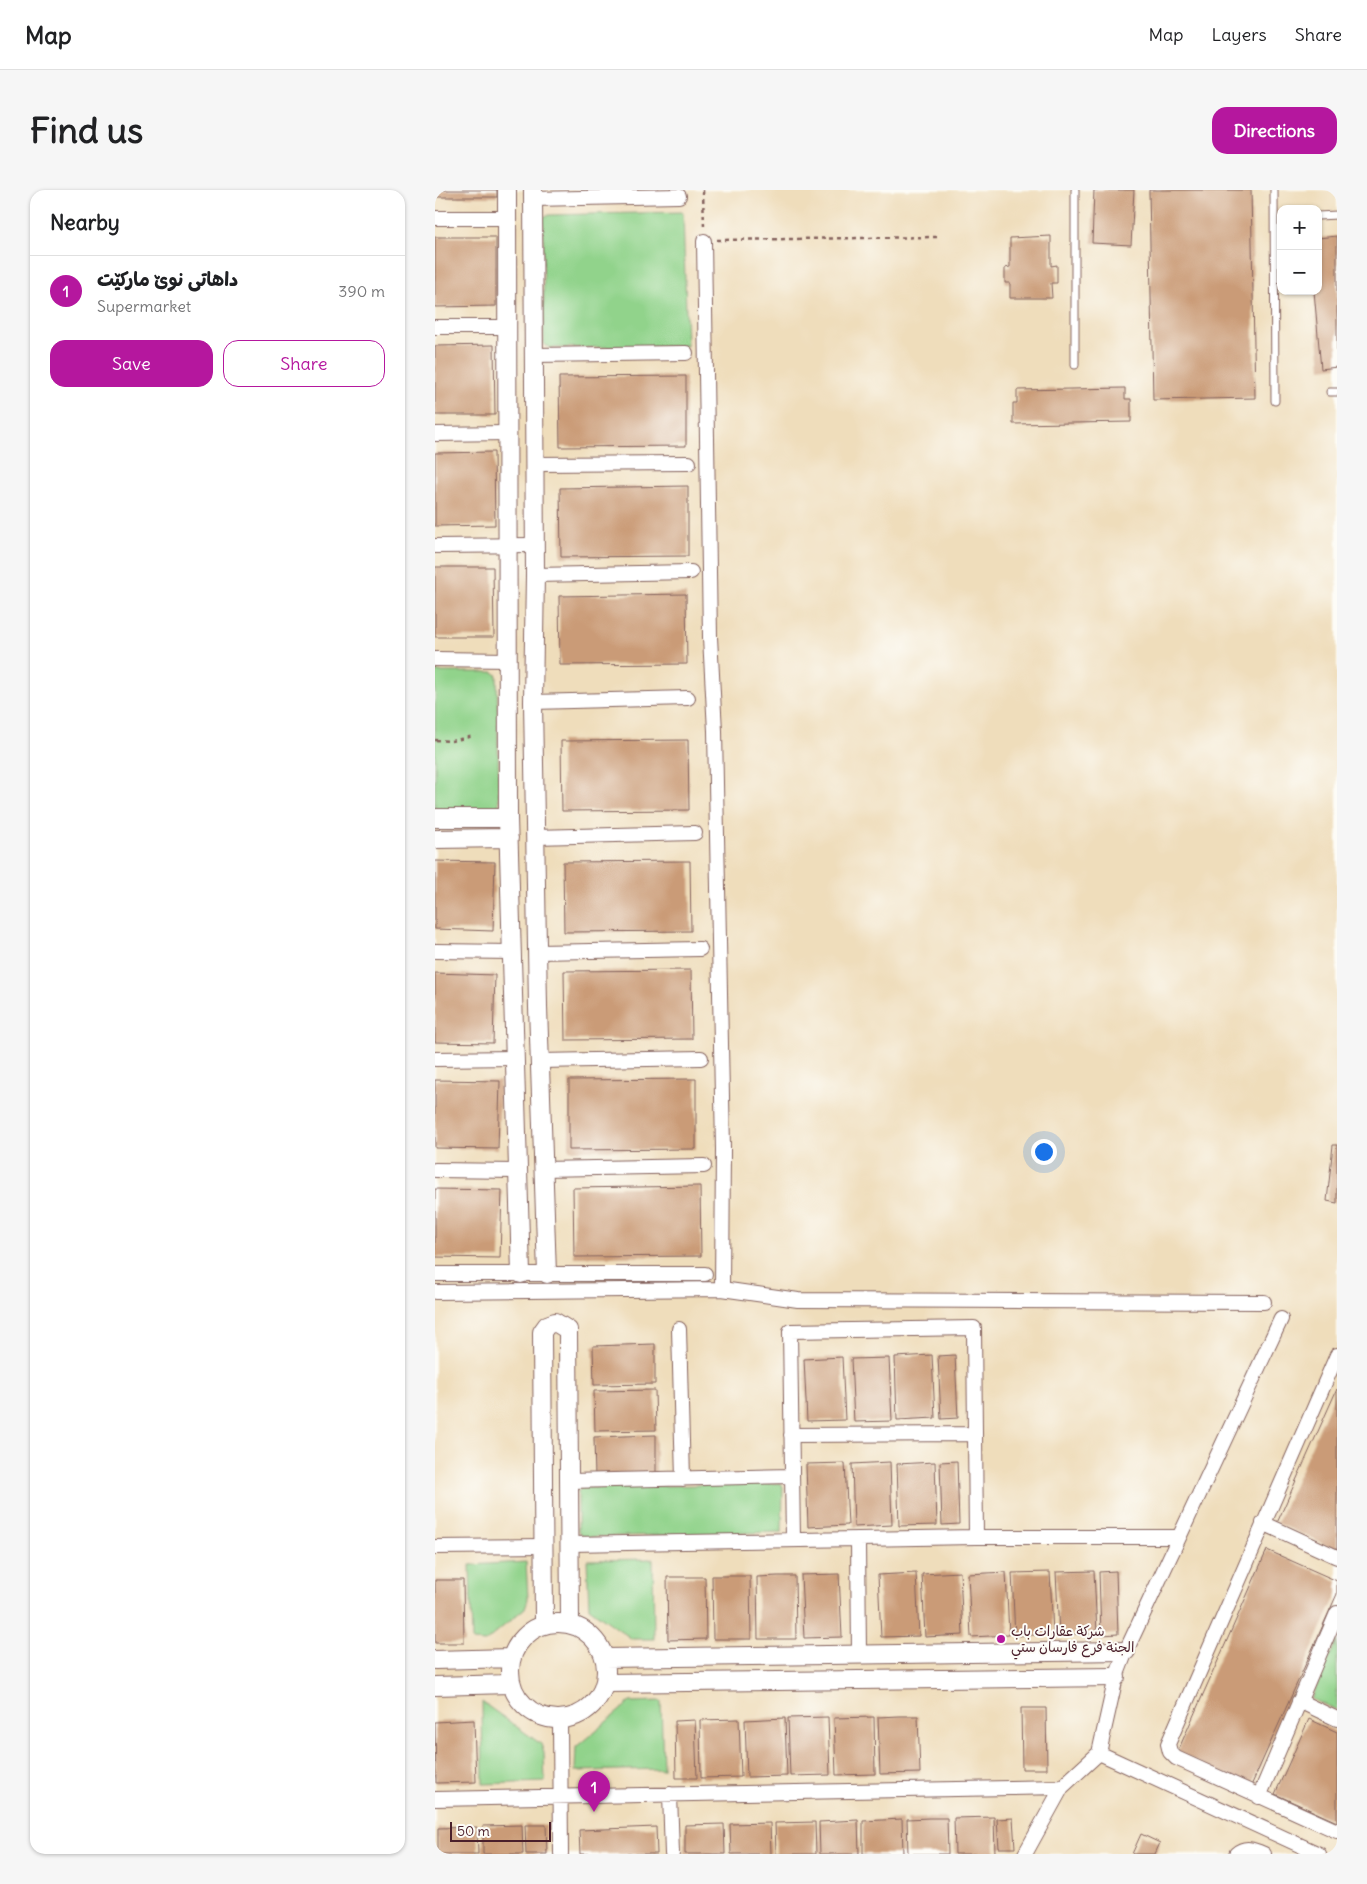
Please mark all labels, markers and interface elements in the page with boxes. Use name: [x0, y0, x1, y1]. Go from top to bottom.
text: Map: [25, 20, 72, 50]
text: Map: [1148, 23, 1183, 46]
text: Layers: [1211, 23, 1267, 46]
text: Share: [1295, 23, 1342, 46]
button: Directions: [1212, 107, 1337, 154]
text: Find us: [30, 108, 143, 152]
map controls: [1277, 205, 1322, 295]
button: +: [1277, 205, 1322, 250]
text: Nearby: [50, 209, 120, 236]
button: −: [1277, 250, 1322, 295]
text: داهاتی نوێ مارکێت: [97, 267, 238, 291]
text: 1: [63, 281, 69, 301]
text: 390 m: [338, 281, 385, 301]
text: Supermarket: [97, 296, 191, 316]
button: Save: [50, 340, 213, 387]
button: Share: [223, 340, 385, 387]
your location: [1031, 1139, 1057, 1165]
place label: شرکة عقارات باب الجنة فرع فارسان ستي: [1011, 1622, 1134, 1660]
marker: شرکة عقارات باب الجنة فرع فارسان ستي: [995, 1633, 1007, 1645]
pin: 1: [578, 1771, 610, 1812]
scale bar: [450, 1819, 551, 1842]
text: 50 m: [457, 1822, 490, 1840]

